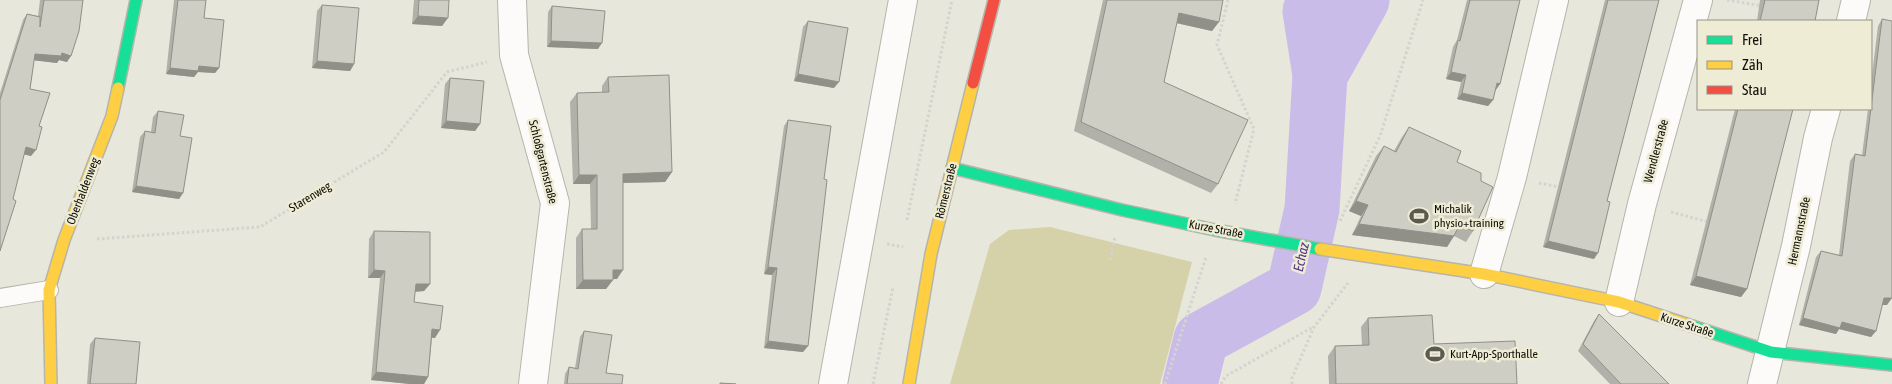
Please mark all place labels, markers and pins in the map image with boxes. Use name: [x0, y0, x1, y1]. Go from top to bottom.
place label: Michalik physio+training: [1434, 202, 1505, 230]
sports icon: Michalik physio+training: [1408, 205, 1430, 227]
sports icon: Kurt-App-Sporthalle: [1424, 343, 1446, 365]
place label: Kurt-App-Sporthalle: [1450, 347, 1538, 361]

